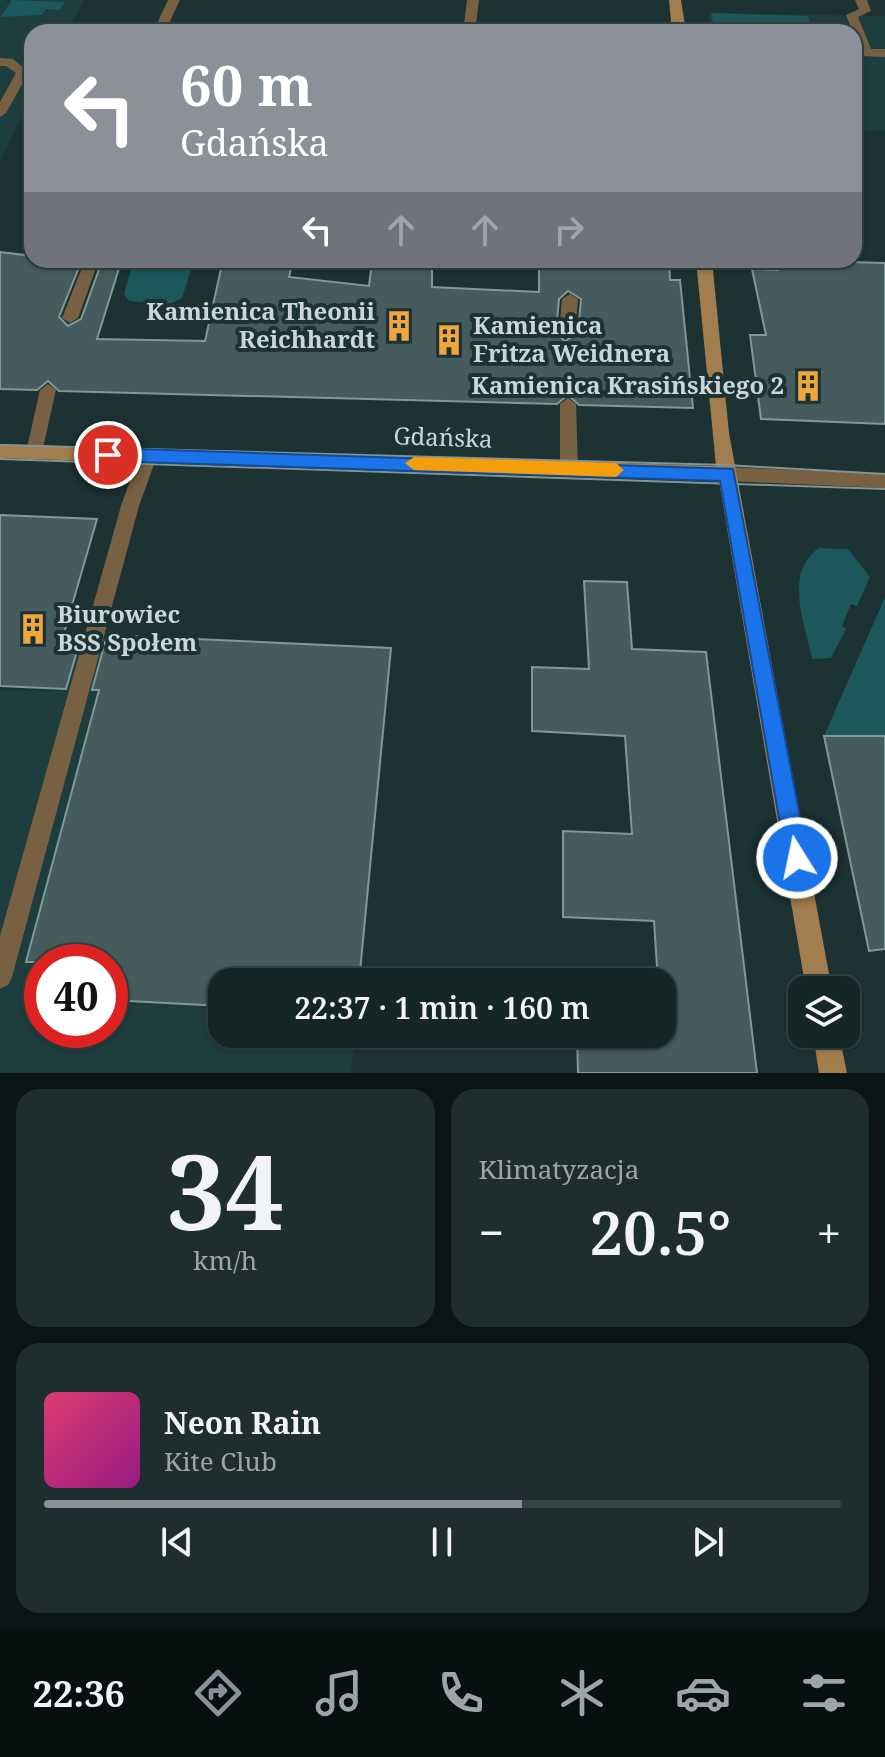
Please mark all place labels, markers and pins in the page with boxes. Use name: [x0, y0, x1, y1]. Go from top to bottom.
place label: Kamienica Theonii Reichhardt: [146, 294, 376, 355]
place label: Kamienica Fritza Weidnera: [473, 308, 670, 369]
building icon: Kamienica Theonii Reichhardt: [382, 309, 416, 343]
building icon: Kamienica Fritza Weidnera: [432, 323, 466, 357]
place label: Kamienica Krasińskiego 2: [471, 368, 784, 401]
building icon: Kamienica Krasińskiego 2: [791, 369, 825, 403]
pin: [74, 421, 142, 489]
place label: Biurowiec BSS Społem: [57, 597, 197, 658]
building icon: Biurowiec BSS Społem: [16, 612, 50, 646]

